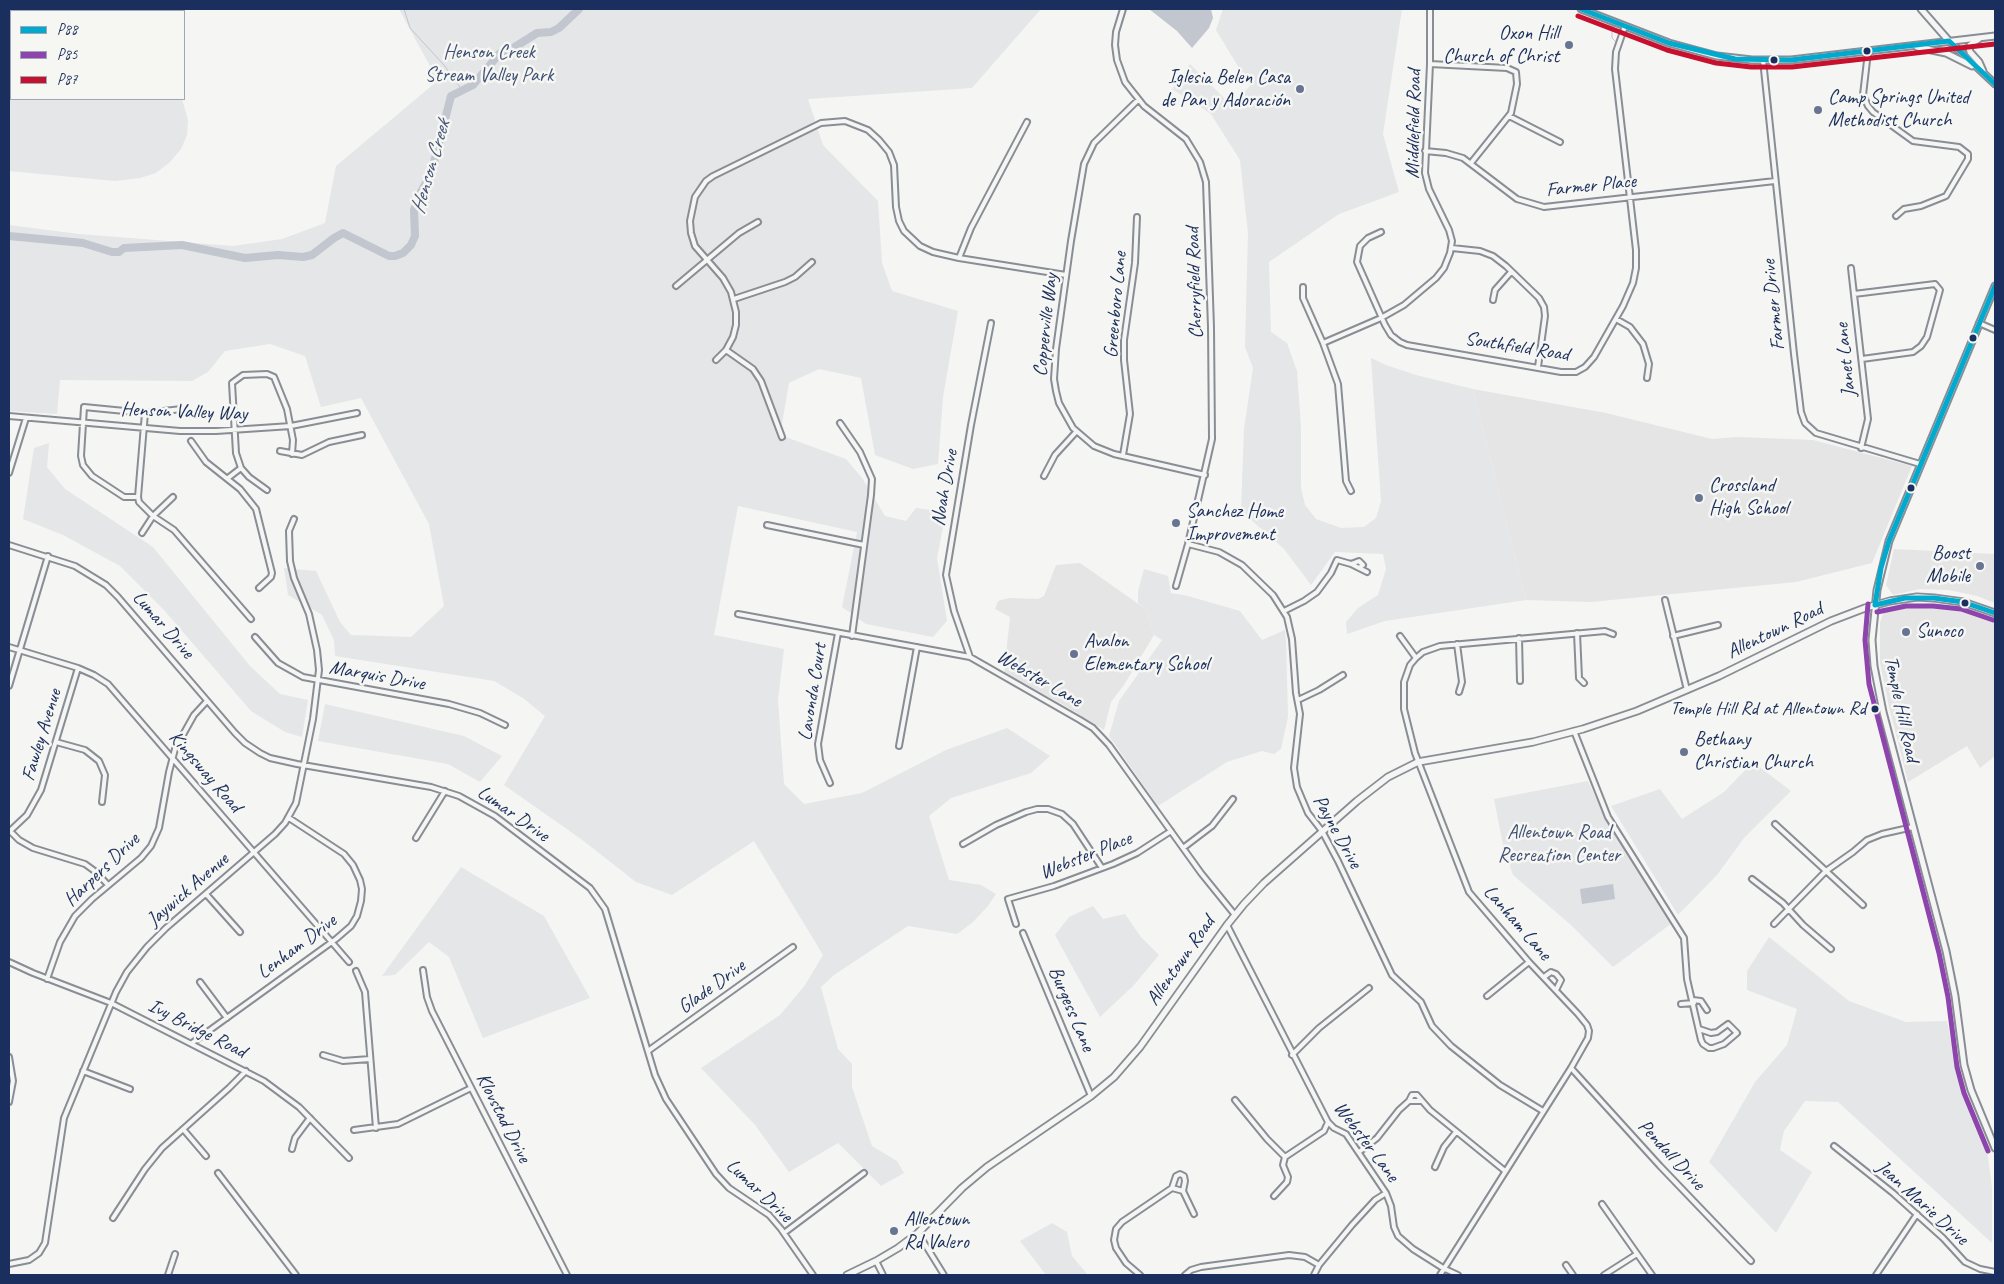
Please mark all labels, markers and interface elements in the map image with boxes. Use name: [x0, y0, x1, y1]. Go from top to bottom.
legend: [10, 10, 185, 100]
text: P88: [57, 20, 77, 39]
place label: Oxon Hill Church of Christ: [1443, 22, 1559, 69]
marker: Oxon Hill Church of Christ: [1563, 39, 1575, 51]
park label: Henson Creek Stream Valley Park: [425, 41, 553, 88]
text: P85: [57, 45, 77, 64]
unlabelled marker: [1862, 46, 1872, 56]
unlabelled marker: [1769, 55, 1779, 65]
place label: Iglesia Belen Casa de Pan y Adoración: [1161, 66, 1290, 113]
street label: Middlefield Road: [1401, 69, 1427, 179]
text: P87: [57, 70, 77, 89]
marker: Iglesia Belen Casa de Pan y Adoración: [1294, 83, 1306, 95]
place label: Camp Springs United Methodist Church: [1828, 86, 1969, 133]
marker: Camp Springs United Methodist Church: [1812, 104, 1824, 116]
water label: Henson Creek: [406, 117, 456, 217]
street label: Farmer Place: [1545, 169, 1637, 203]
street label: Cherryfield Road: [1181, 227, 1209, 339]
street label: Greenboro Lane: [1099, 251, 1133, 359]
street label: Farmer Drive: [1757, 258, 1791, 352]
street label: Copperville Way: [1029, 272, 1063, 378]
street label: Janet Lane: [1830, 322, 1862, 398]
street label: Southfield Road: [1463, 327, 1571, 367]
unlabelled marker: [1968, 333, 1978, 343]
street label: Henson Valley Way: [120, 398, 248, 426]
street label: Noah Drive: [926, 448, 964, 528]
place label: Crossland High School: [1709, 474, 1788, 521]
unlabelled marker: [1906, 483, 1916, 493]
marker: Crossland High School: [1693, 492, 1705, 504]
place label: Sanchez Home Improvement: [1186, 500, 1283, 547]
marker: Sanchez Home Improvement: [1170, 517, 1182, 529]
place label: Boost Mobile: [1926, 542, 1970, 589]
marker: Boost Mobile: [1974, 560, 1986, 572]
street label: Lumar Drive: [127, 586, 199, 664]
street label: Allentown Road: [1723, 597, 1827, 665]
unlabelled marker: [1960, 598, 1970, 608]
place label: Sunoco: [1916, 620, 1963, 644]
marker: Sunoco: [1900, 626, 1912, 638]
place label: Avalon Elementary School: [1084, 630, 1209, 677]
street label: Lavonda Court: [793, 642, 833, 742]
street label: Webster Lane: [992, 645, 1086, 713]
marker: Avalon Elementary School: [1068, 648, 1080, 660]
street label: Temple Hill Road: [1878, 654, 1924, 764]
street label: Marquis Drive: [327, 656, 427, 696]
street label: Fawley Avenue: [17, 686, 67, 784]
place label: Temple Hill Rd at Allentown Rd: [1670, 698, 1866, 720]
marker: Temple Hill Rd at Allentown Rd: [1870, 704, 1880, 714]
street label: Kingsway Road: [163, 726, 247, 818]
place label: Bethany Christian Church: [1694, 728, 1813, 775]
marker: Bethany Christian Church: [1678, 746, 1690, 758]
street label: Lumar Drive: [472, 781, 554, 847]
street label: Payne Drive: [1307, 791, 1367, 873]
park label: Allentown Road Recreation Center: [1498, 821, 1620, 868]
street label: Webster Place: [1037, 827, 1135, 885]
street label: Harpers Drive: [59, 828, 145, 912]
street label: Jaywick Avenue: [142, 848, 234, 932]
street label: Lanham Lane: [1478, 880, 1556, 966]
street label: Lenham Drive: [253, 909, 341, 985]
street label: Allentown Road: [1141, 912, 1221, 1010]
street label: Glade Drive: [674, 955, 750, 1019]
street label: Burgess Lane: [1042, 963, 1100, 1055]
street label: Ivy Bridge Road: [144, 994, 250, 1064]
street label: Klovstad Drive: [470, 1069, 536, 1167]
street label: Webster Lane: [1328, 1097, 1404, 1187]
street label: Pendall Drive: [1632, 1115, 1710, 1195]
street label: Lumar Drive: [721, 1154, 797, 1228]
street label: Jean Marie Drive: [1871, 1155, 1973, 1251]
place label: Allentown Rd Valero: [904, 1208, 969, 1255]
marker: Allentown Rd Valero: [888, 1225, 900, 1237]

